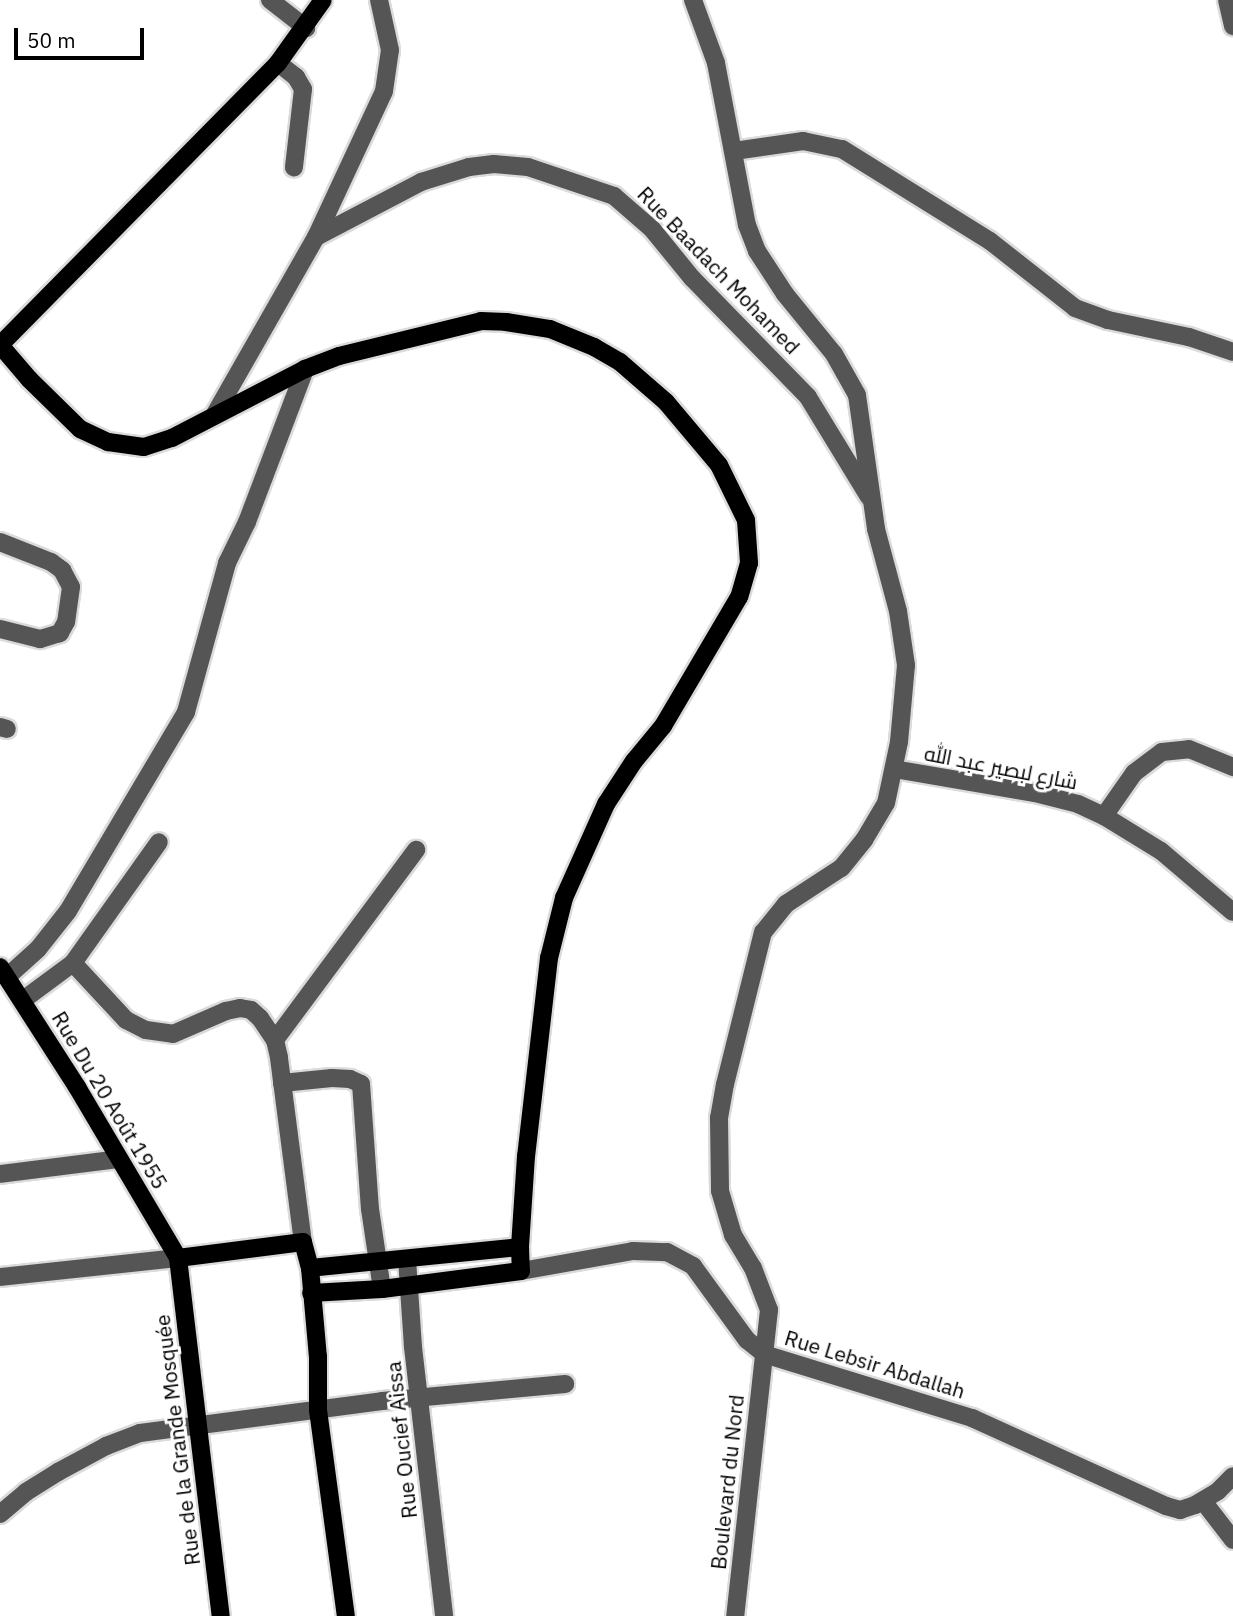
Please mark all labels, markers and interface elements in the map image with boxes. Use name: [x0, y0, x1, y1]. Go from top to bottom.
scale bar: [18, 14, 147, 58]
text: 50 m: [27, 26, 76, 54]
street label: Rue Baadach Mohamed: [633, 181, 805, 359]
street label: شارع لبصير عبد الله: [922, 740, 1080, 794]
street label: Rue Du 20 Août 1955: [47, 1007, 173, 1193]
street label: Rue de la Grande Mosquée: [149, 1313, 205, 1567]
street label: Rue Lebsir Abdallah: [782, 1325, 968, 1403]
street label: Rue Oucief Aissa: [380, 1360, 422, 1520]
street label: Boulevard du Nord: [705, 1393, 749, 1571]

